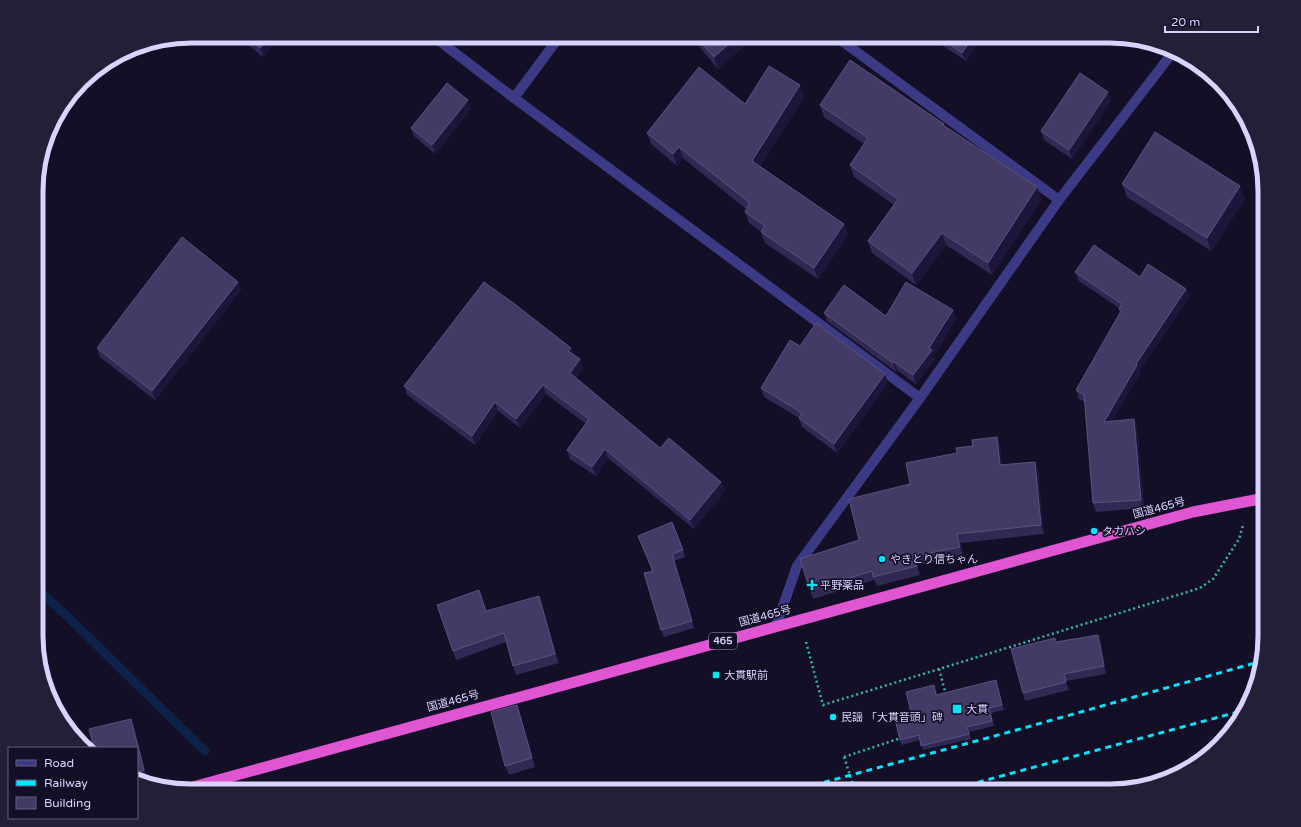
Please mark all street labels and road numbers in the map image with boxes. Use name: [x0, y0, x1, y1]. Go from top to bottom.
street label: 国道465号: [1131, 495, 1187, 521]
street label: 国道465号: [737, 603, 793, 629]
road number: 465: [709, 633, 737, 649]
street label: 国道465号: [425, 688, 481, 714]

